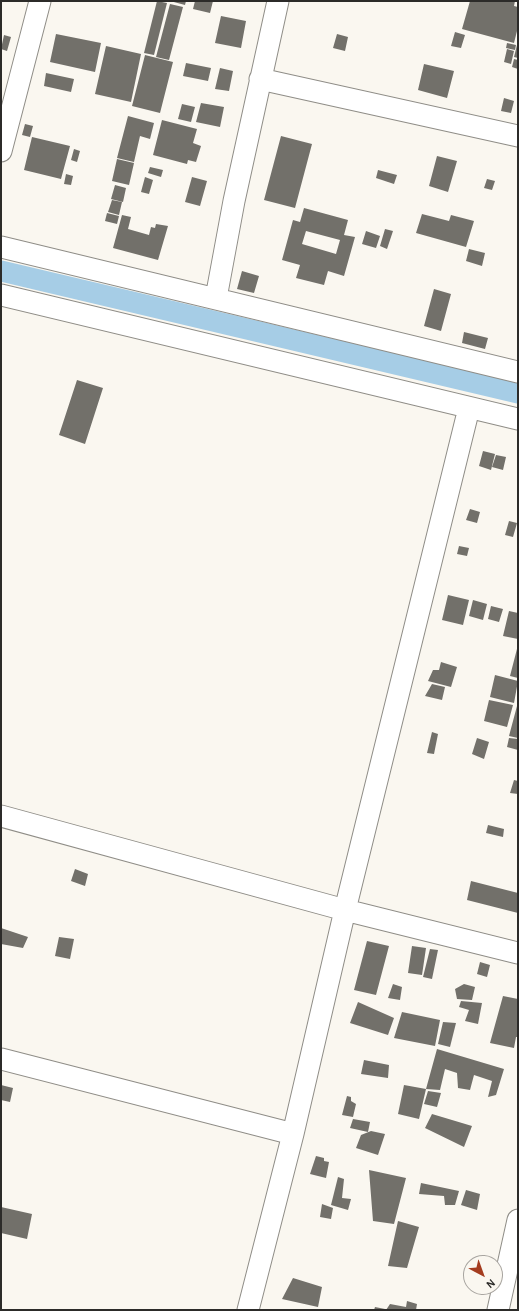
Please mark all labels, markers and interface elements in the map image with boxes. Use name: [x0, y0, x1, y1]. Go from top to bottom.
north arrow: [463, 1255, 503, 1295]
text: N: [484, 1277, 497, 1290]

